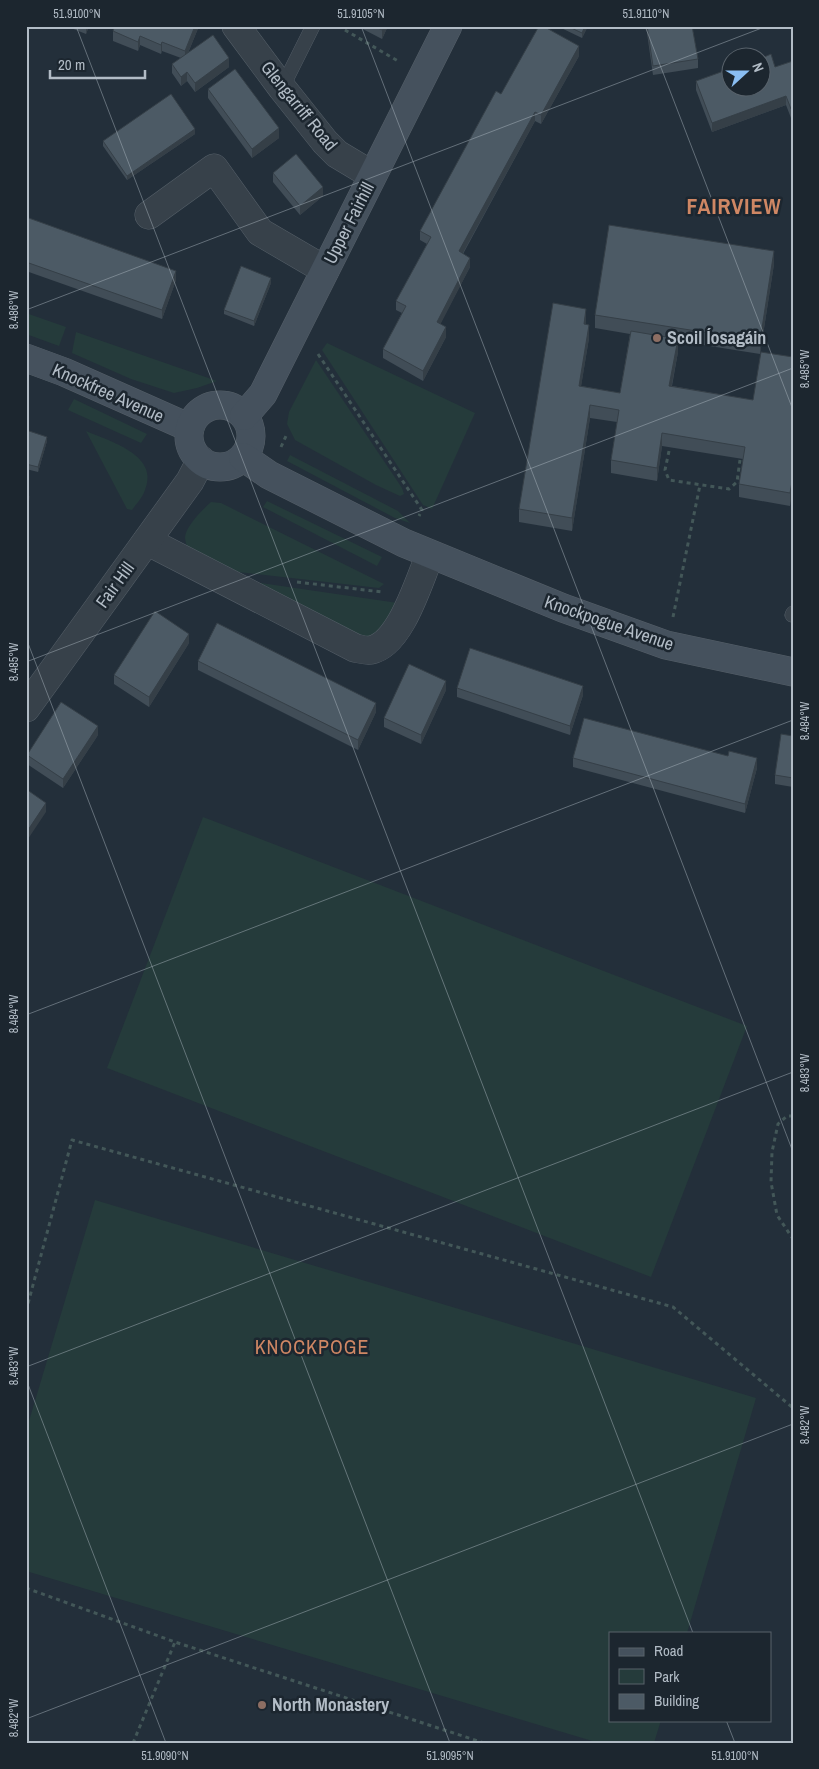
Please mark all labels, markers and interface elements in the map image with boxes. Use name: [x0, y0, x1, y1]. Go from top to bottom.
text: 51.9100°N: [53, 6, 101, 22]
text: 51.9105°N: [337, 6, 385, 22]
text: 51.9110°N: [623, 6, 669, 22]
scale bar: [50, 48, 145, 80]
north arrow: [722, 48, 772, 98]
text: 20 m: [58, 54, 85, 75]
street label: Glengarriff Road: [255, 56, 343, 156]
text: N: [748, 60, 768, 74]
street label: Upper Fairhill: [317, 178, 380, 268]
district label: FAIRVIEW: [687, 191, 781, 221]
text: 8.486°W: [6, 290, 22, 329]
place label: Scoil Íosagáin: [667, 325, 766, 350]
marker: Scoil Íosagáin: [651, 332, 663, 344]
text: 8.485°W: [797, 349, 813, 388]
street label: Knockfree Avenue: [49, 357, 168, 428]
street label: Fair Hill: [90, 557, 140, 613]
street label: Knockpogue Avenue: [541, 589, 677, 656]
text: 8.485°W: [6, 642, 22, 681]
text: 8.484°W: [797, 701, 813, 740]
text: 8.484°W: [6, 994, 22, 1033]
text: 8.483°W: [797, 1053, 813, 1092]
district label: KNOCKPOGE: [255, 1333, 369, 1360]
text: 8.483°W: [6, 1346, 22, 1385]
text: 8.482°W: [797, 1405, 813, 1444]
legend: [609, 1632, 772, 1722]
text: Road: [654, 1640, 683, 1661]
text: Park: [654, 1666, 680, 1687]
text: Building: [654, 1690, 699, 1711]
place label: North Monastery: [272, 1692, 390, 1717]
text: 8.482°W: [6, 1698, 22, 1737]
marker: North Monastery: [256, 1699, 268, 1711]
text: 51.9090°N: [141, 1748, 189, 1764]
text: 51.9095°N: [426, 1748, 474, 1764]
text: 51.9100°N: [711, 1748, 759, 1764]

